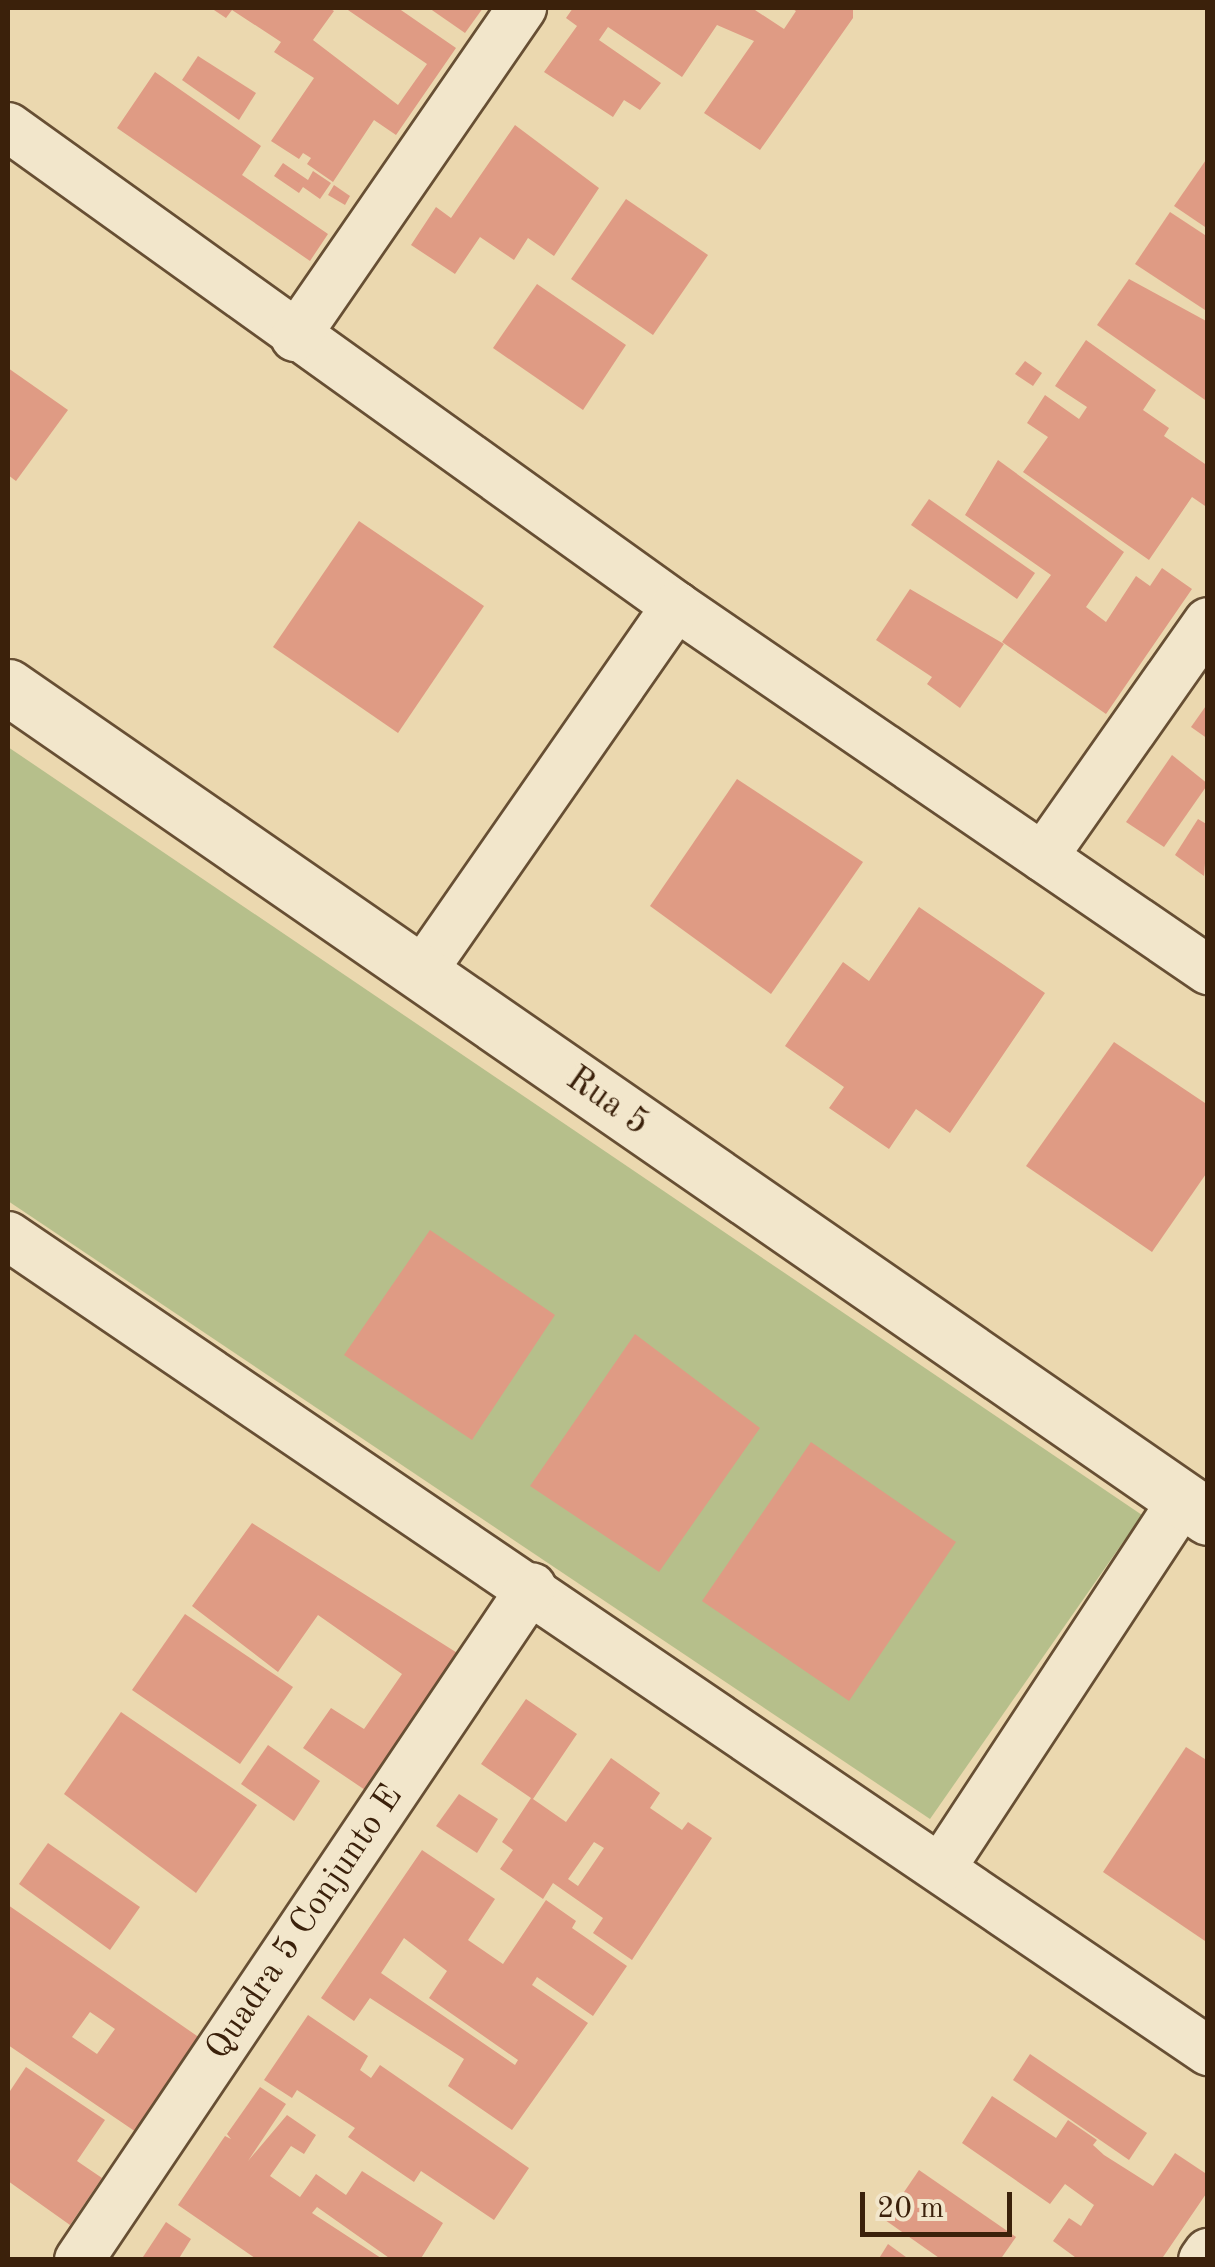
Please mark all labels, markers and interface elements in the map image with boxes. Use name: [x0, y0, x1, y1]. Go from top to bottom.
street label: Rua 5: [558, 1059, 656, 1145]
street label: Quadra 5 Conjunto E: [197, 1778, 413, 2068]
scale bar: [865, 2172, 1018, 2234]
text: 20 m: [877, 2194, 944, 2224]

